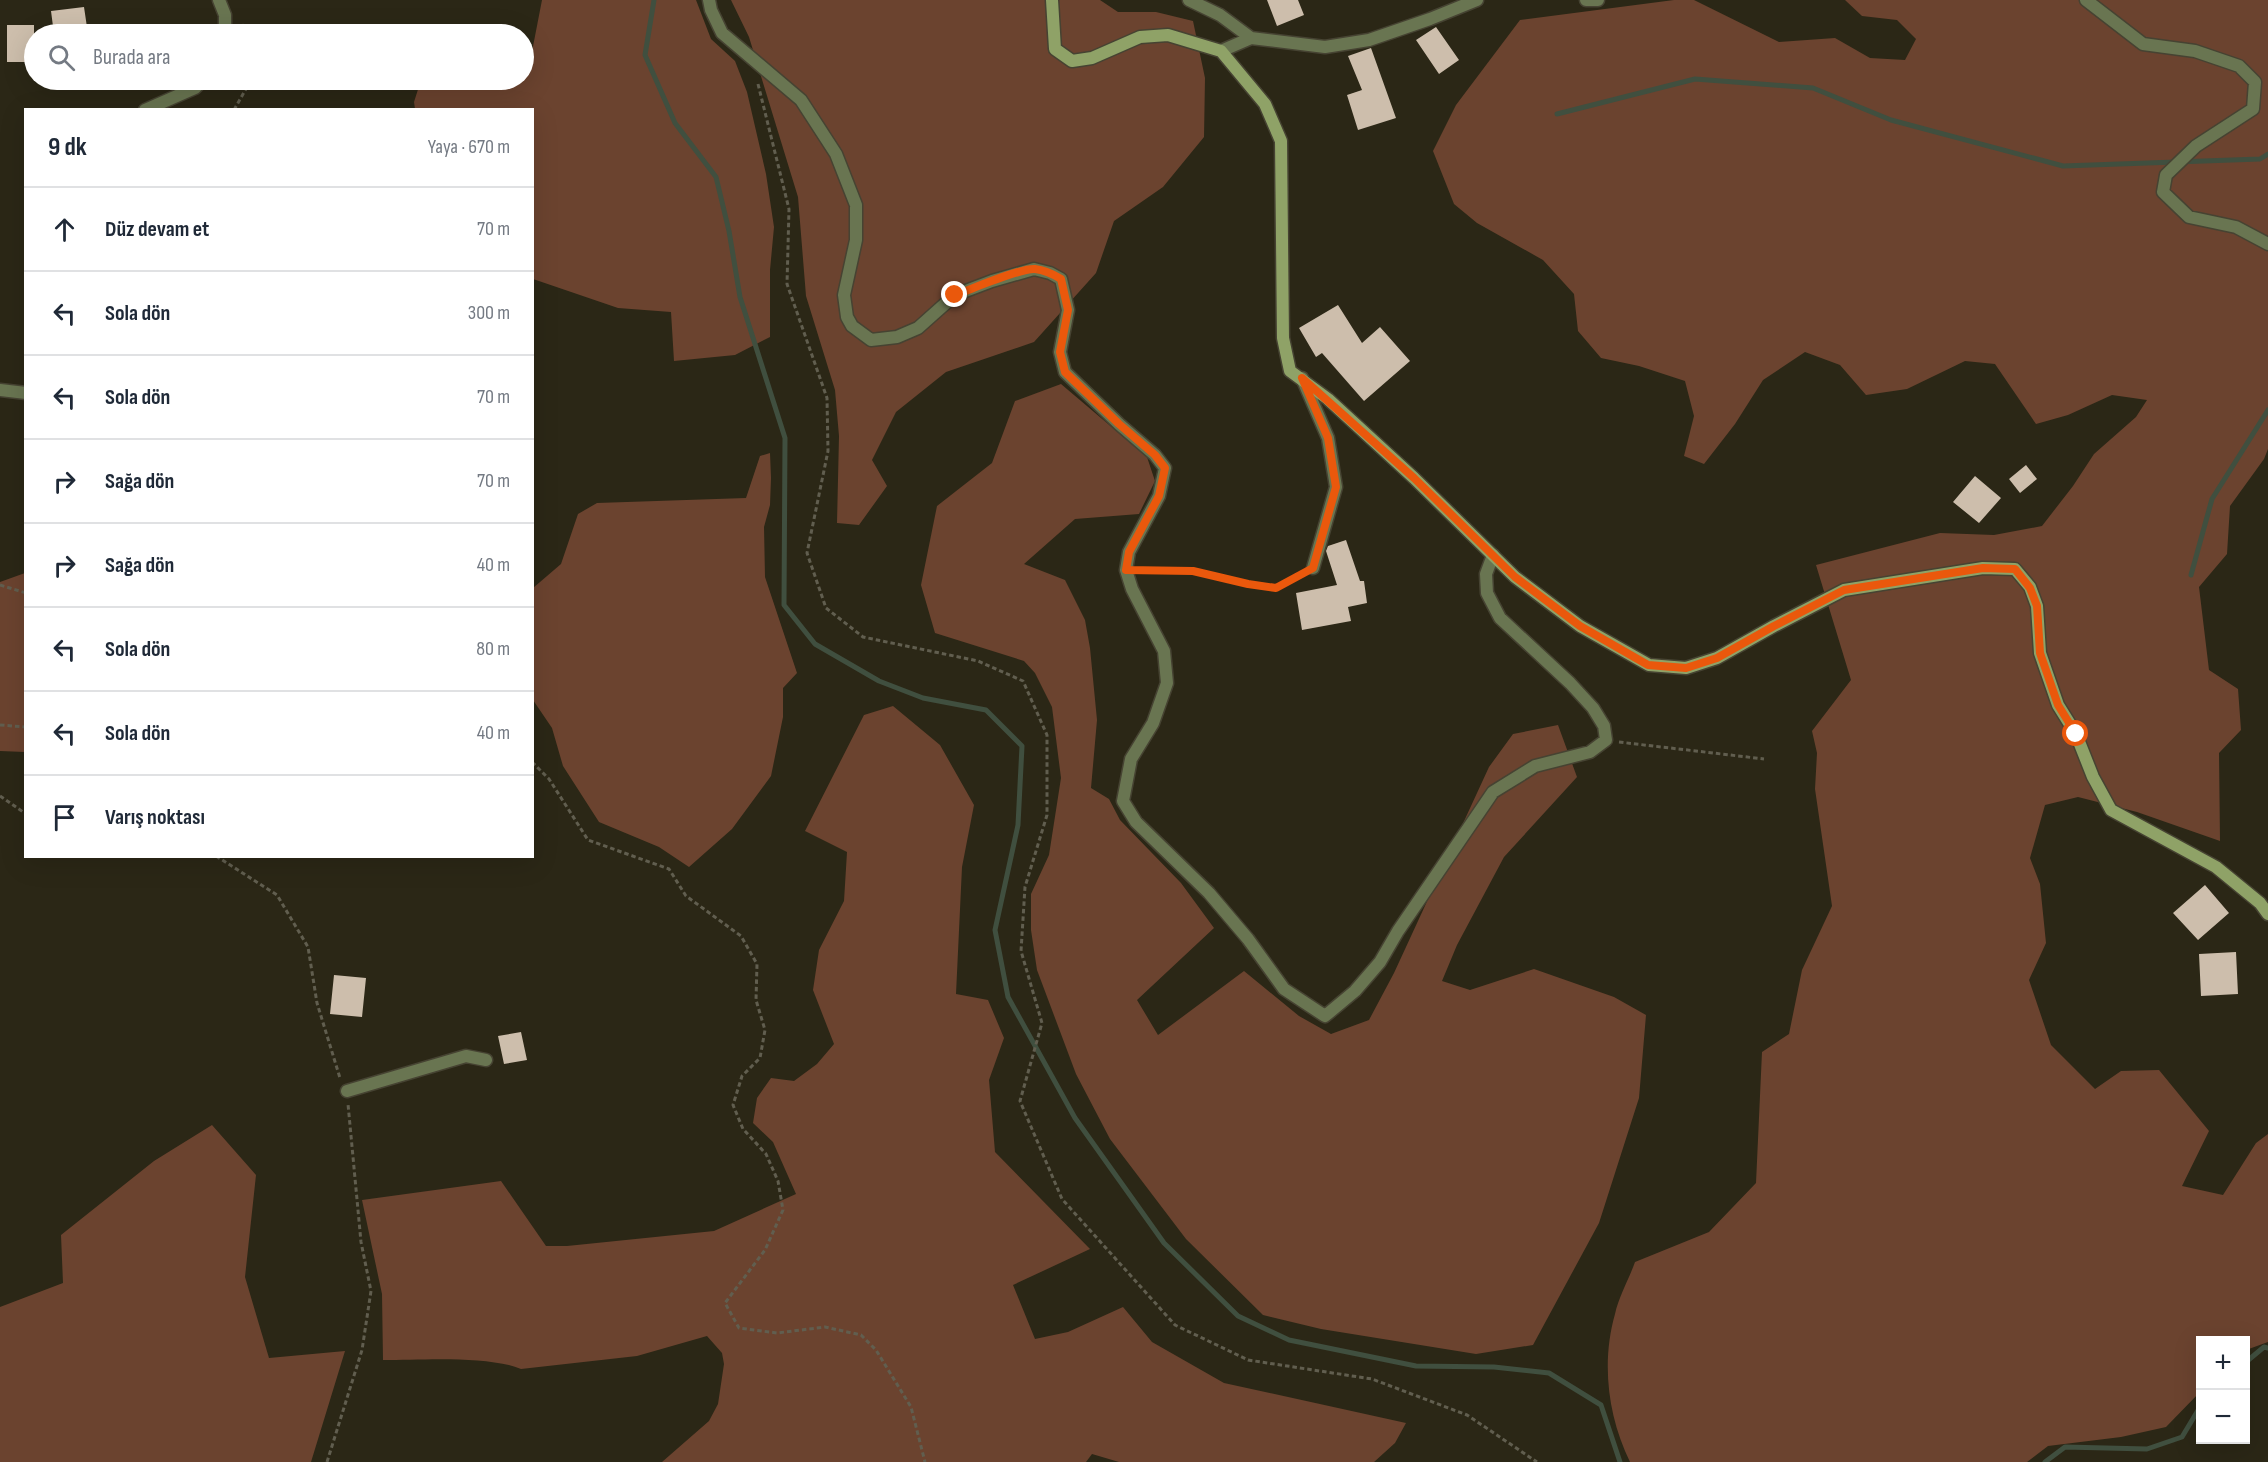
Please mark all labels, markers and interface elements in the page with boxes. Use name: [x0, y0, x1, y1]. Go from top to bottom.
search box: [24, 24, 534, 90]
icon: search: [45, 41, 78, 74]
text: Burada ara: [93, 44, 170, 71]
text: 9 dk: [48, 132, 87, 163]
text: Yaya · 670 m: [428, 135, 510, 159]
icon: ahead: [48, 213, 81, 246]
text: Düz devam et: [105, 216, 209, 243]
text: 70 m: [477, 217, 510, 241]
route end: [941, 281, 967, 307]
icon: left: [48, 297, 81, 330]
text: Sola dön: [105, 300, 170, 327]
text: 300 m: [468, 301, 510, 325]
icon: left: [48, 381, 81, 414]
text: Sola dön: [105, 384, 170, 411]
text: 70 m: [477, 385, 510, 409]
icon: right: [48, 465, 81, 498]
text: Sağa dön: [105, 468, 174, 495]
text: 70 m: [477, 469, 510, 493]
icon: right: [48, 549, 81, 582]
text: Sağa dön: [105, 552, 174, 579]
text: 40 m: [477, 553, 510, 577]
icon: left: [48, 633, 81, 666]
text: Sola dön: [105, 636, 170, 663]
text: 80 m: [476, 637, 510, 661]
icon: left: [48, 717, 81, 750]
text: Sola dön: [105, 720, 170, 747]
route start: [2062, 720, 2088, 746]
text: 40 m: [477, 721, 510, 745]
icon: arrive: [48, 801, 81, 834]
text: Varış noktası: [105, 804, 205, 831]
map controls: [2196, 1336, 2250, 1444]
button: +: [2196, 1336, 2250, 1390]
button: −: [2196, 1390, 2250, 1444]

